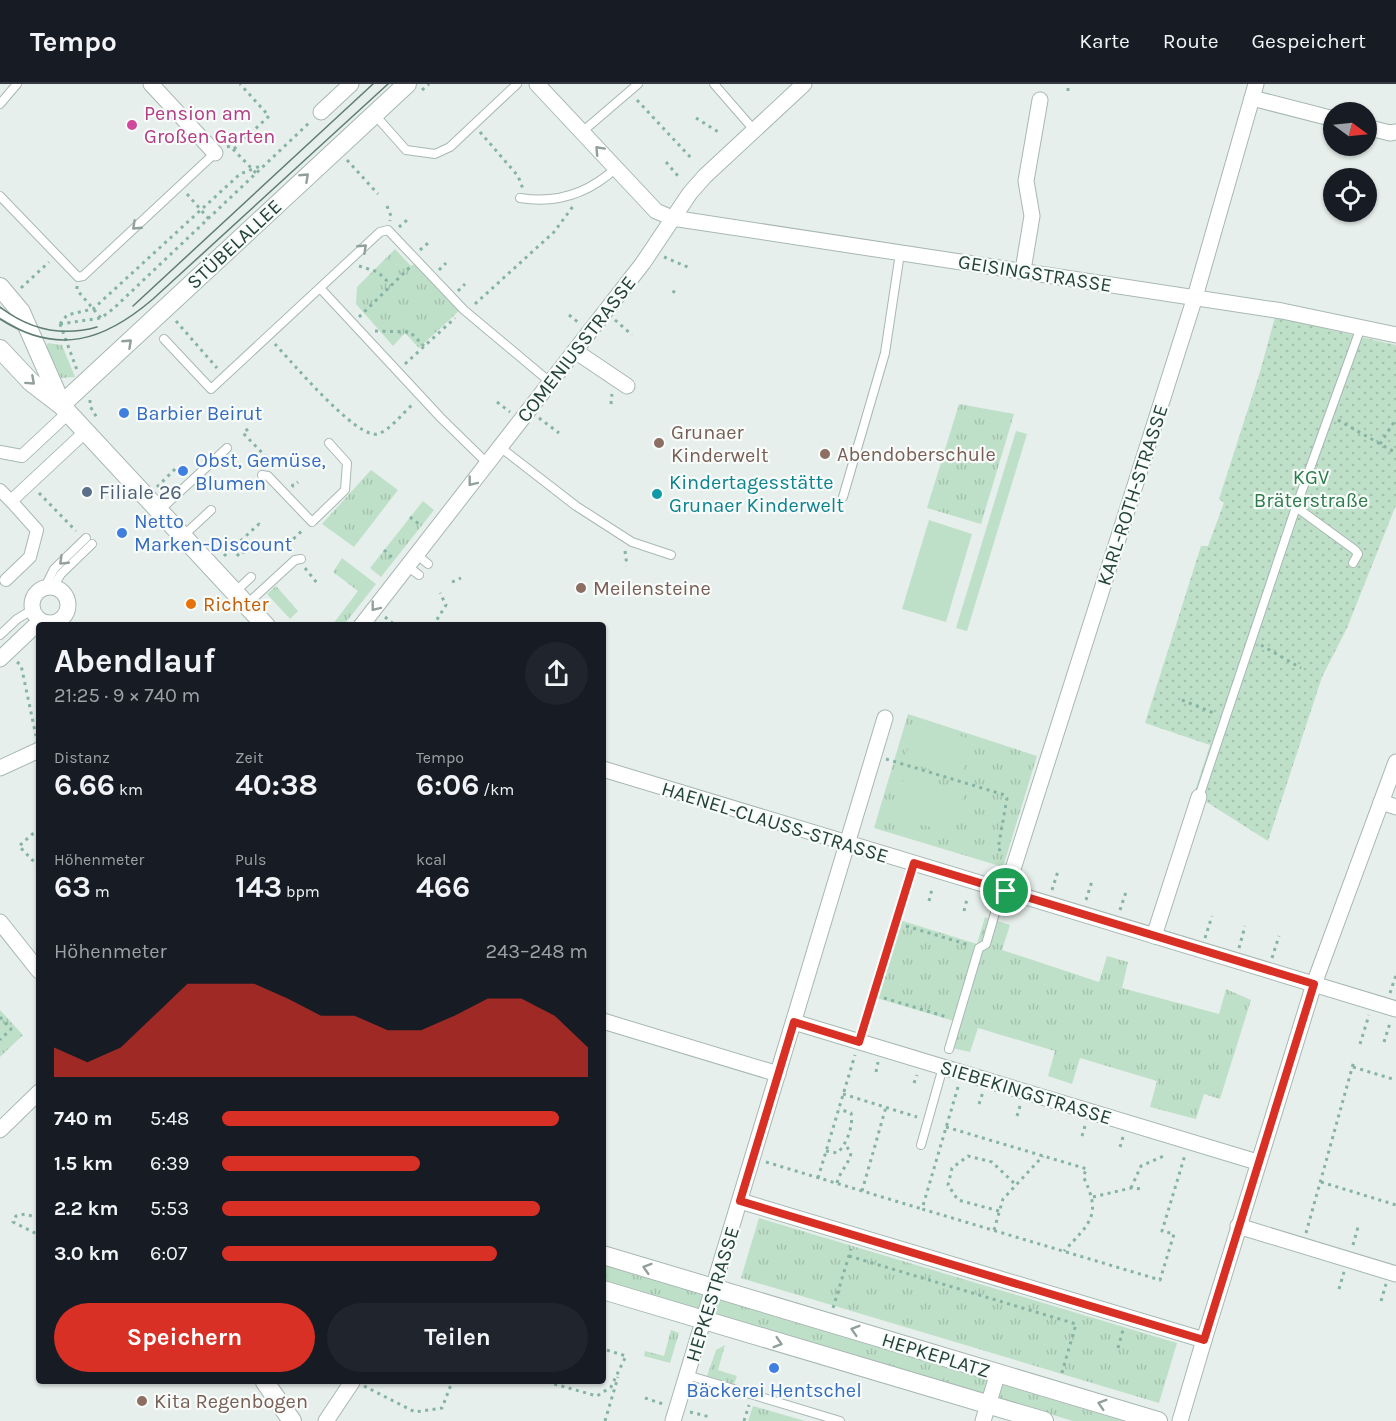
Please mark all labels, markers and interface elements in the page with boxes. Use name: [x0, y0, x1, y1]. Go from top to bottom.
text: Tempo: [30, 25, 117, 58]
text: Karte: [1079, 29, 1130, 53]
text: Route: [1163, 29, 1219, 53]
text: Gespeichert: [1252, 29, 1366, 53]
place label: Pension am Großen Garten: [144, 102, 275, 148]
north arrow: [1323, 102, 1377, 156]
map controls: [1323, 102, 1377, 222]
marker: Pension am Großen Garten: [125, 118, 139, 132]
one-way arrow: [596, 147, 607, 158]
button: locate: [1323, 168, 1377, 222]
one-way arrow: [297, 174, 308, 185]
street label: STÜBELALLEE: [182, 195, 286, 294]
one-way arrow: [133, 219, 143, 230]
one-way arrow: [356, 244, 367, 255]
street label: GEISINGSTRASSE: [956, 250, 1113, 297]
street label: COMENIUSSTRASSE: [512, 272, 641, 427]
one-way arrow: [121, 339, 131, 350]
one-way arrow: [24, 374, 35, 385]
place label: Barbier Beirut: [136, 402, 263, 425]
street label: KARL-ROTH-STRASSE: [1092, 402, 1173, 589]
marker: Barbier Beirut: [117, 406, 131, 420]
place label: Grunaer Kinderwelt: [671, 421, 769, 467]
marker: Grunaer Kinderwelt: [652, 436, 666, 450]
place label: Abendoberschule: [837, 443, 996, 466]
marker: Abendoberschule: [818, 447, 832, 461]
place label: Obst, Gemüse, Blumen: [195, 449, 326, 495]
marker: Obst, Gemüse, Blumen: [176, 464, 190, 478]
park label: KGV Bräterstraße: [1254, 466, 1368, 512]
place label: Kindertagesstätte Grunaer Kinderwelt: [669, 471, 844, 517]
one-way arrow: [469, 476, 480, 487]
place label: Filiale 26: [99, 481, 182, 504]
marker: Filiale 26: [80, 485, 94, 499]
marker: Kindertagesstätte Grunaer Kinderwelt: [650, 487, 664, 501]
place label: Netto Marken-Discount: [134, 510, 293, 556]
marker: Netto Marken-Discount: [115, 526, 129, 540]
one-way arrow: [59, 553, 70, 564]
place label: Meilensteine: [593, 577, 711, 600]
marker: Meilensteine: [574, 581, 588, 595]
place label: Richter: [203, 593, 269, 616]
marker: Richter: [184, 597, 198, 611]
one-way arrow: [372, 601, 383, 612]
text: Abendlauf: [54, 642, 215, 680]
button: share: [525, 642, 588, 705]
text: 21:25 · 9 × 740 m: [54, 684, 200, 707]
text: Distanz: [54, 748, 110, 767]
text: Zeit: [235, 748, 263, 767]
text: Tempo: [416, 748, 464, 767]
text: 6.66: [54, 767, 115, 803]
text: 40:38: [235, 767, 318, 803]
text: 6:06: [416, 767, 479, 803]
street label: HAENEL-CLAUSS-STRASSE: [659, 777, 891, 868]
text: km: [115, 780, 143, 799]
text: /km: [479, 780, 514, 799]
text: Höhenmeter: [54, 850, 144, 869]
text: Puls: [235, 850, 266, 869]
text: kcal: [416, 850, 447, 869]
pin: [980, 865, 1031, 916]
text: 63: [54, 869, 91, 905]
text: 143: [235, 869, 282, 905]
text: 466: [416, 869, 470, 905]
icon: arrive: [989, 874, 1022, 907]
text: m: [91, 882, 110, 901]
text: bpm: [282, 882, 320, 901]
text: Höhenmeter: [54, 940, 167, 963]
text: 243–248 m: [485, 940, 588, 963]
street label: SIEBEKINGSTRASSE: [937, 1055, 1114, 1130]
text: 740 m: [54, 1107, 113, 1130]
text: 5:48: [150, 1107, 189, 1130]
text: 1.5 km: [54, 1152, 113, 1175]
text: 6:39: [150, 1152, 189, 1175]
text: 2.2 km: [54, 1197, 118, 1220]
text: 5:53: [150, 1197, 189, 1220]
street label: HEPKESTRASSE: [681, 1224, 744, 1365]
text: 3.0 km: [54, 1242, 119, 1265]
text: 6:07: [150, 1242, 187, 1265]
one-way arrow: [642, 1263, 653, 1275]
button: Speichern: [54, 1303, 315, 1372]
button: Teilen: [327, 1303, 588, 1372]
one-way arrow: [850, 1325, 861, 1337]
street label: HEPKEPLATZ: [879, 1328, 993, 1383]
one-way arrow: [773, 1336, 783, 1348]
marker: Bäckerei Hentschel: [767, 1361, 781, 1375]
place label: Bäckerei Hentschel: [686, 1379, 862, 1402]
place label: Kita Regenbogen: [154, 1390, 308, 1413]
marker: Kita Regenbogen: [135, 1394, 149, 1408]
one-way arrow: [1097, 1399, 1108, 1411]

